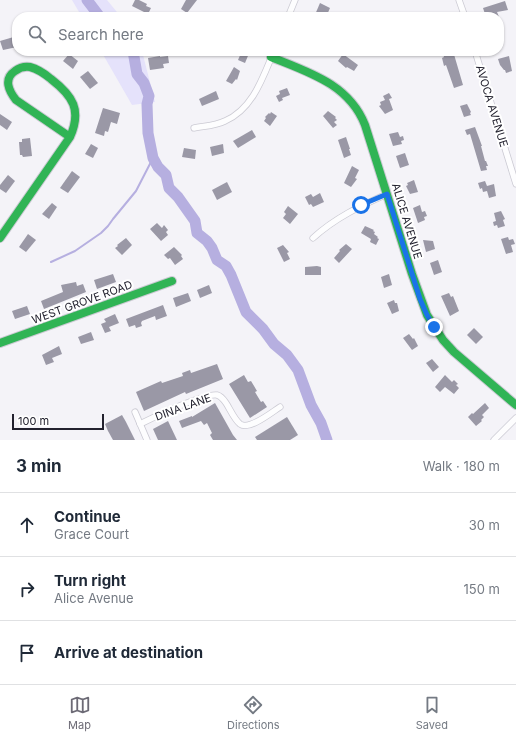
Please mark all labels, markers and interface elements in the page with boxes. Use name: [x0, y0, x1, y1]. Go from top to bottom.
search box: [12, 12, 504, 56]
icon: search: [26, 23, 48, 45]
text: Search here: [58, 25, 144, 44]
street label: AVOCA AVENUE: [473, 63, 511, 149]
street label: ALICE AVENUE: [389, 181, 425, 261]
route start: [352, 196, 370, 214]
street label: WEST GROVE ROAD: [30, 277, 134, 327]
route end: [425, 318, 443, 336]
street label: DINA LANE: [153, 390, 213, 424]
scale bar: [12, 412, 104, 431]
text: 100 m: [18, 414, 49, 428]
text: 3 min: [16, 456, 62, 476]
text: Walk · 180 m: [423, 458, 500, 474]
text: Continue: [54, 507, 121, 526]
icon: ahead: [16, 514, 38, 536]
text: 30 m: [469, 517, 500, 533]
text: Grace Court: [54, 526, 129, 542]
text: Turn right: [54, 571, 126, 590]
icon: right: [16, 578, 38, 600]
text: 150 m: [464, 581, 500, 597]
text: Alice Avenue: [54, 590, 134, 606]
icon: arrive: [16, 642, 38, 664]
text: Arrive at destination: [54, 643, 203, 662]
tab: Map: [68, 694, 91, 732]
tab: Directions: [227, 694, 280, 732]
tab: Saved: [416, 694, 448, 732]

